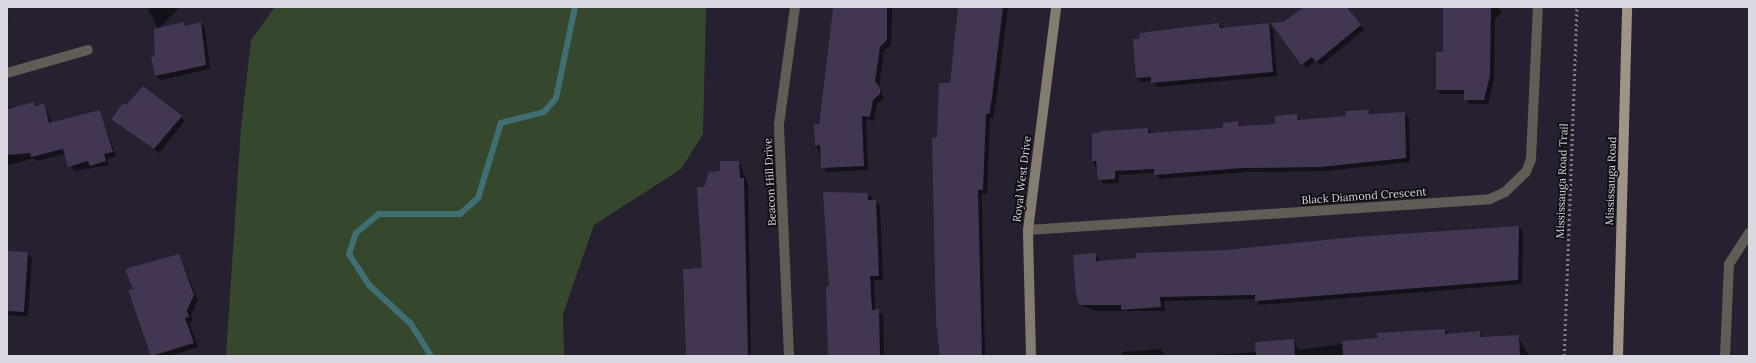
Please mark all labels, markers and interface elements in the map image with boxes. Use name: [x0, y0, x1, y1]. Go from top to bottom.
street label: Mississauga Road Trail: [1553, 123, 1571, 239]
street label: Royal West Drive: [1010, 135, 1034, 223]
street label: Mississauga Road: [1603, 136, 1619, 226]
street label: Beacon Hill Drive: [761, 138, 779, 226]
street label: Black Diamond Crescent: [1301, 185, 1427, 207]

